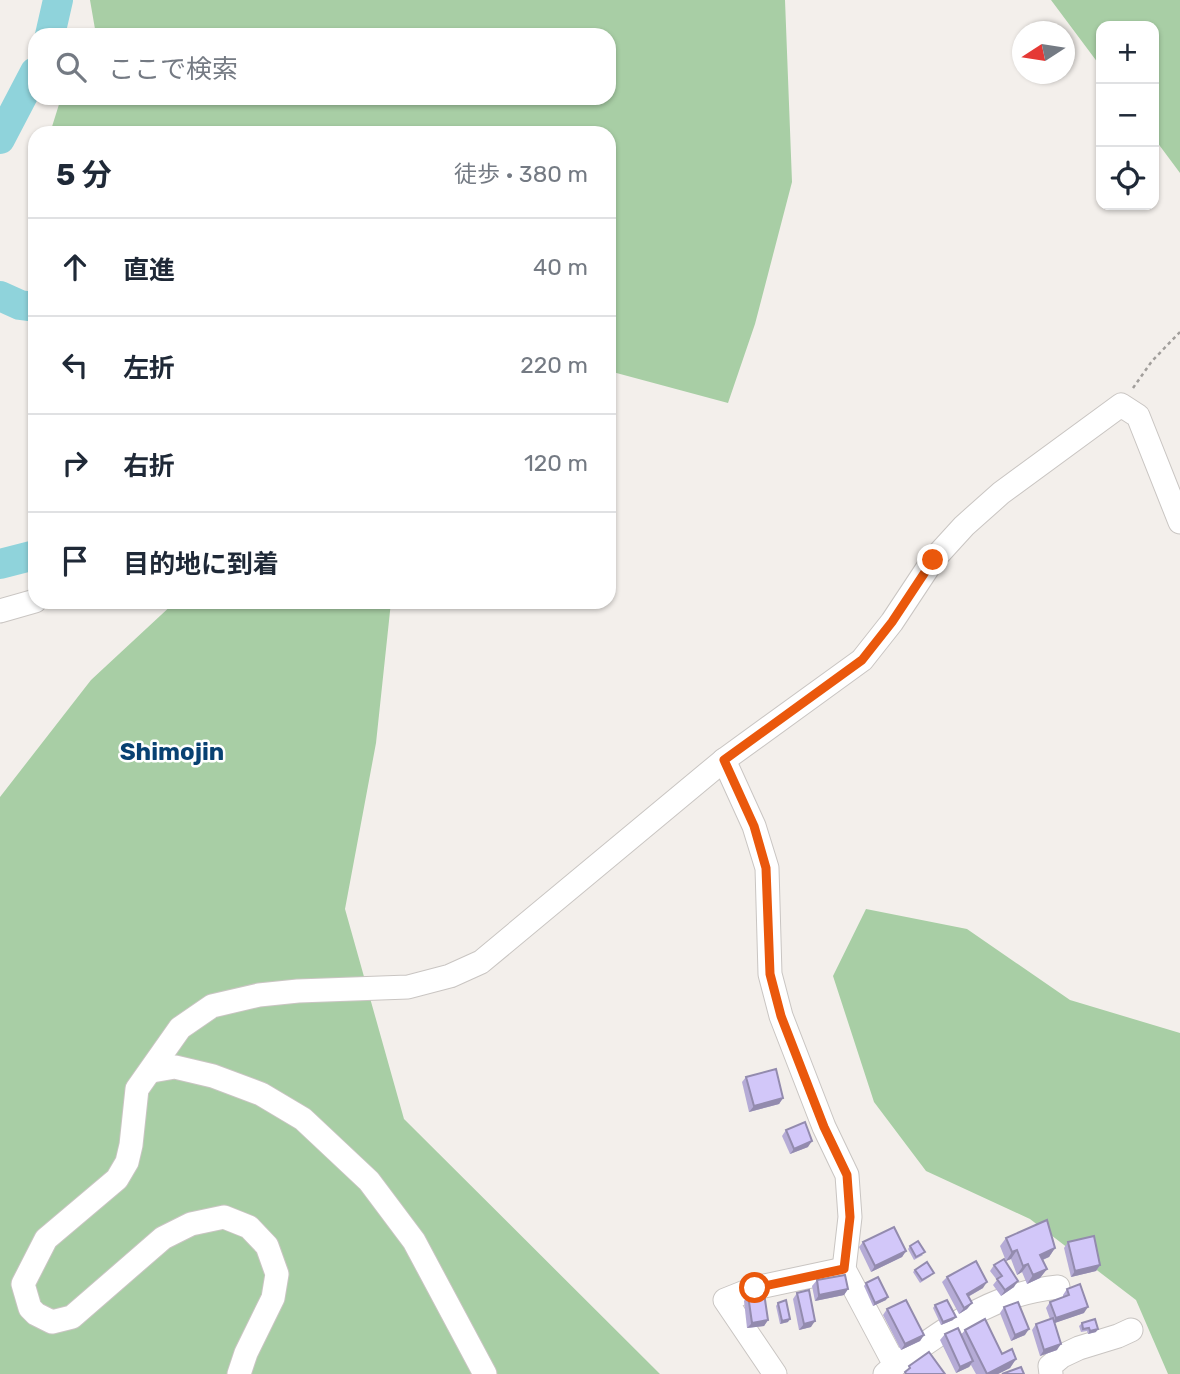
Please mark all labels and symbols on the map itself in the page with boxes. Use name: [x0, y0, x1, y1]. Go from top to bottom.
north arrow: [1012, 21, 1075, 84]
route end: [917, 544, 948, 575]
district label: Shimojin: [120, 738, 224, 766]
route start: [739, 1272, 770, 1303]

